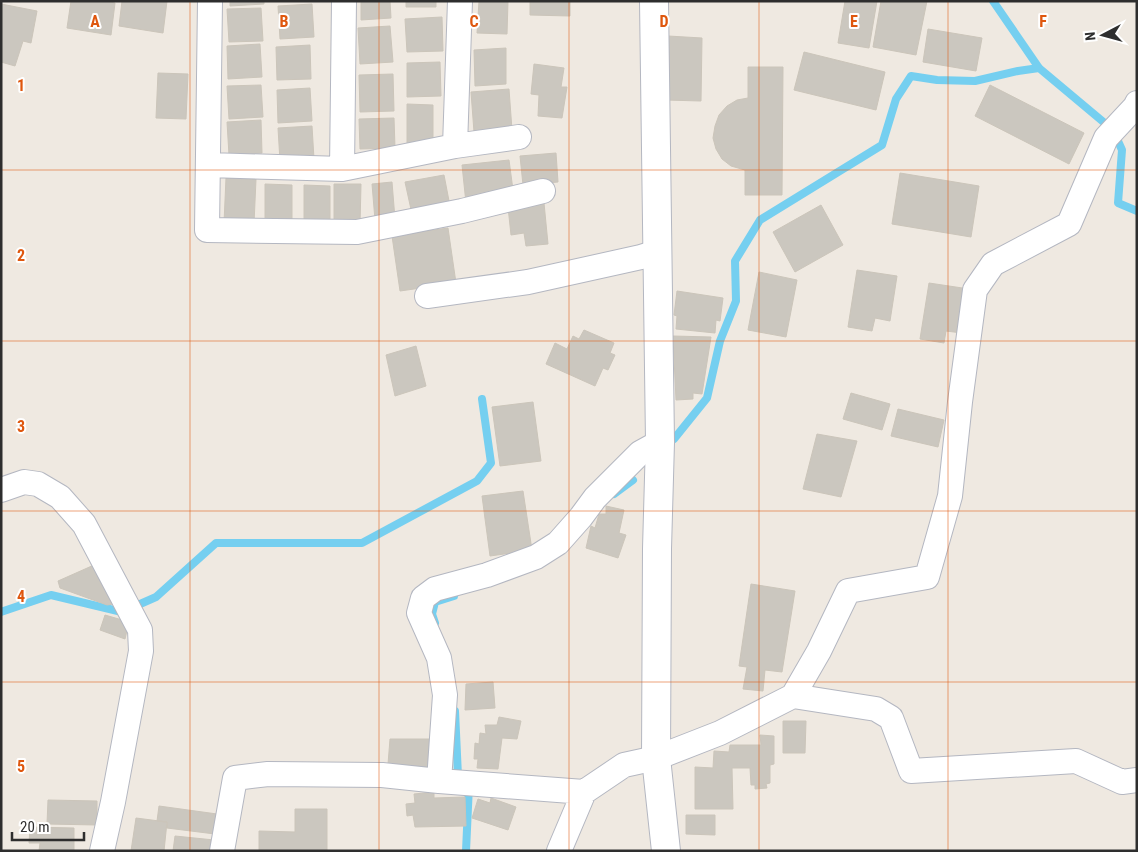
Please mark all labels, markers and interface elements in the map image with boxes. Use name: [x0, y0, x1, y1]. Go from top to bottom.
north arrow: [1078, 10, 1128, 60]
text: A: [90, 12, 100, 31]
text: B: [280, 12, 289, 31]
text: C: [469, 12, 479, 31]
text: D: [659, 12, 669, 31]
text: E: [850, 12, 858, 31]
text: F: [1039, 12, 1047, 31]
text: N: [1082, 31, 1098, 41]
text: 1: [17, 76, 25, 95]
text: 2: [17, 246, 25, 265]
text: 3: [17, 417, 25, 436]
text: 4: [17, 587, 25, 606]
text: 5: [17, 757, 25, 776]
scale bar: [12, 810, 85, 842]
text: 20 m: [20, 818, 50, 836]

